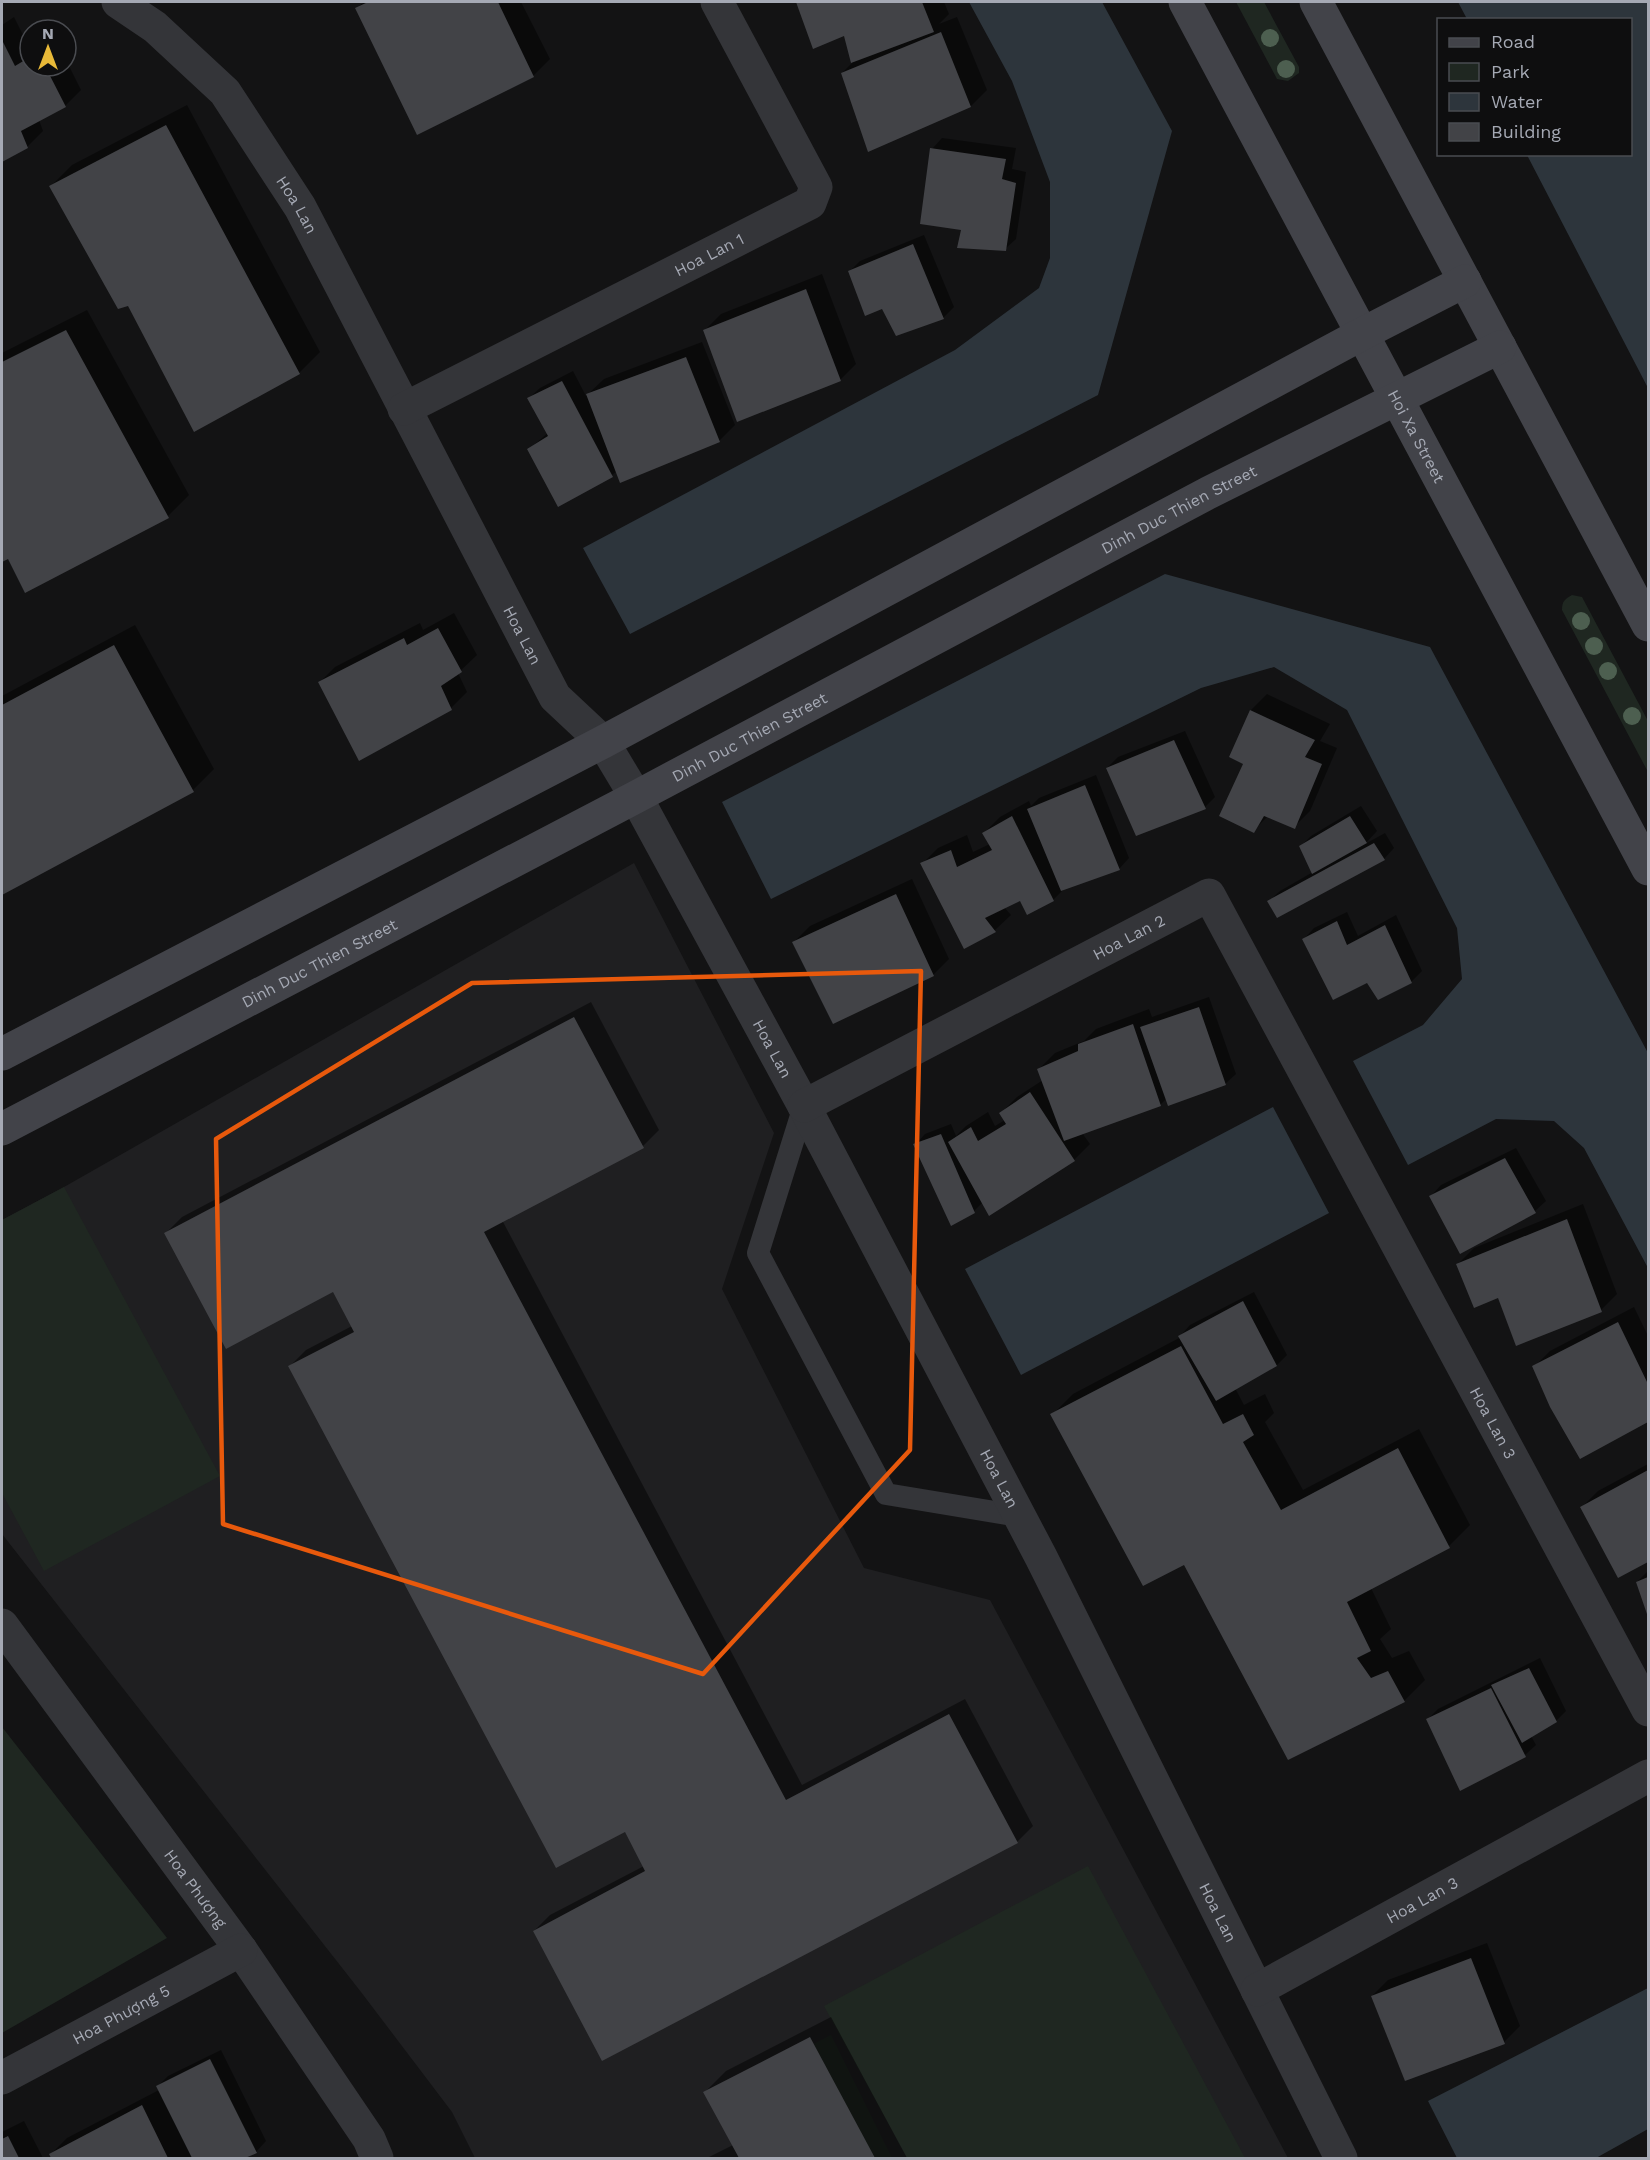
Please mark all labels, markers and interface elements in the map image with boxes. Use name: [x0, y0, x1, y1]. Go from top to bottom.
north arrow: [18, 18, 78, 78]
legend: [1437, 18, 1632, 156]
text: N: [42, 24, 54, 43]
text: Road: [1491, 31, 1535, 52]
text: Park: [1491, 61, 1530, 82]
text: Water: [1491, 91, 1543, 112]
text: Building: [1491, 121, 1561, 142]
street label: Hoa Lan: [273, 172, 322, 237]
street label: Hoa Lan 1: [671, 229, 747, 280]
street label: Hoi Xa Street: [1384, 386, 1449, 486]
street label: Dinh Duc Thien Street: [1098, 461, 1260, 558]
street label: Hoa Lan: [500, 602, 546, 668]
street label: Dinh Duc Thien Street: [669, 688, 830, 786]
street label: Hoa Lan 2: [1089, 910, 1168, 964]
street label: Dinh Duc Thien Street: [238, 914, 400, 1011]
street label: Hoa Lan: [749, 1016, 796, 1081]
street label: Hoa Lan 3: [1466, 1383, 1520, 1462]
street label: Hoa Lan: [976, 1446, 1023, 1511]
street label: Hoa Phượng: [161, 1845, 231, 1932]
street label: Hoa Lan 3: [1383, 1873, 1461, 1927]
street label: Hoa Lan: [1196, 1879, 1241, 1945]
street label: Hoa Phượng 5: [69, 1980, 173, 2048]

